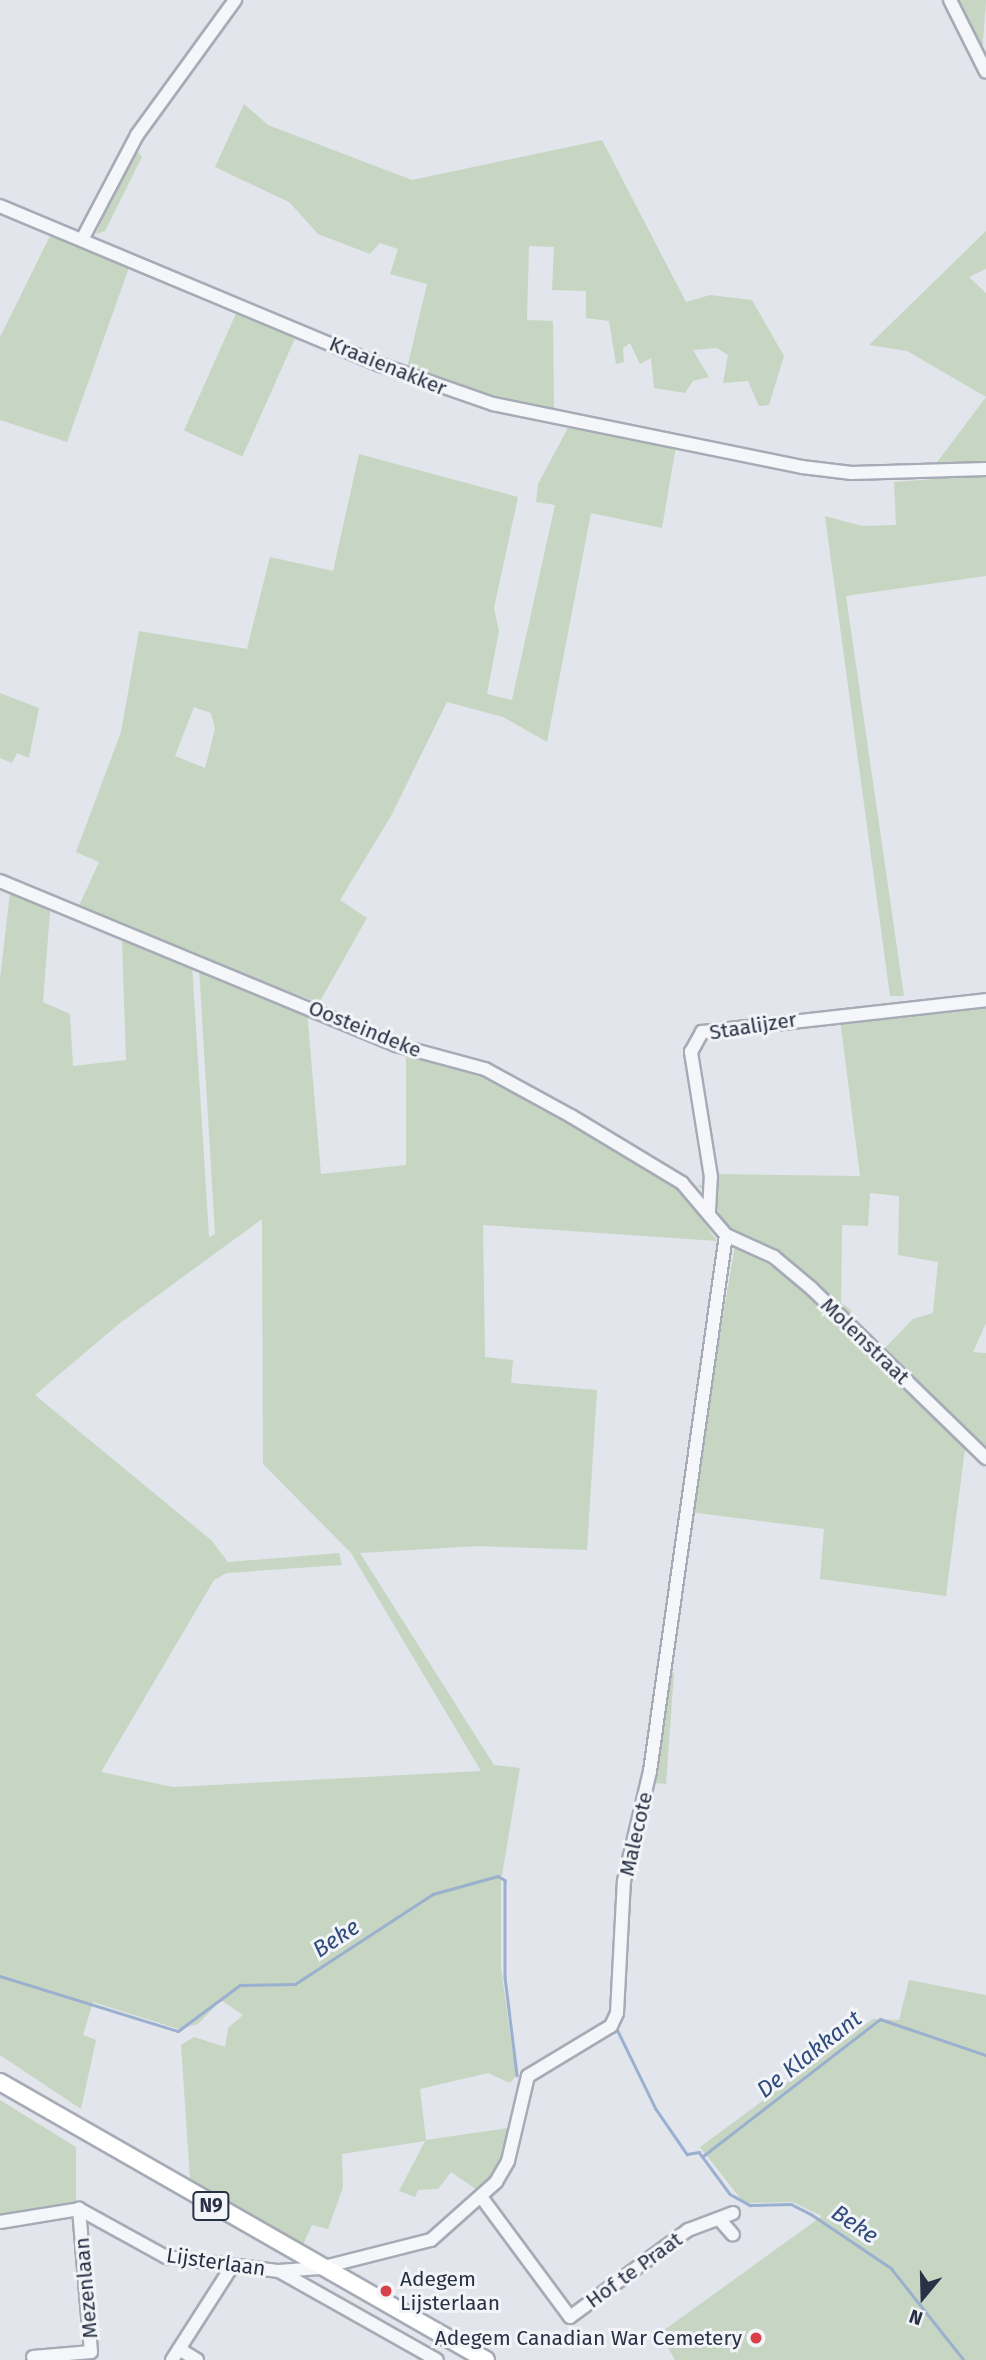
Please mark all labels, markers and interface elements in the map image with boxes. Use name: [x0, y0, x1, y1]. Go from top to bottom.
street label: Kraaienakker: [326, 331, 450, 401]
street label: Oosteindeke: [305, 995, 425, 1063]
street label: Staalijzer: [708, 1007, 798, 1045]
street label: Molenstraat: [815, 1293, 915, 1389]
street label: Malecote: [614, 1789, 658, 1879]
water label: Beke: [307, 1913, 365, 1963]
water label: De Klakkant: [751, 2005, 867, 2103]
road number: N9: [192, 2190, 230, 2222]
water label: Beke: [826, 2199, 884, 2249]
street label: Hof te Praat: [581, 2227, 687, 2313]
street label: Mezenlaan: [69, 2236, 103, 2340]
street label: Lijsterlaan: [165, 2243, 267, 2281]
north arrow: [888, 2262, 958, 2332]
place label: Adegem Lijsterlaan: [400, 2266, 500, 2316]
marker: Adegem Lijsterlaan: [378, 2283, 394, 2299]
text: N: [906, 2304, 926, 2330]
place label: Adegem Canadian War Cemetery: [435, 2325, 742, 2351]
marker: Adegem Canadian War Cemetery: [748, 2330, 764, 2346]

